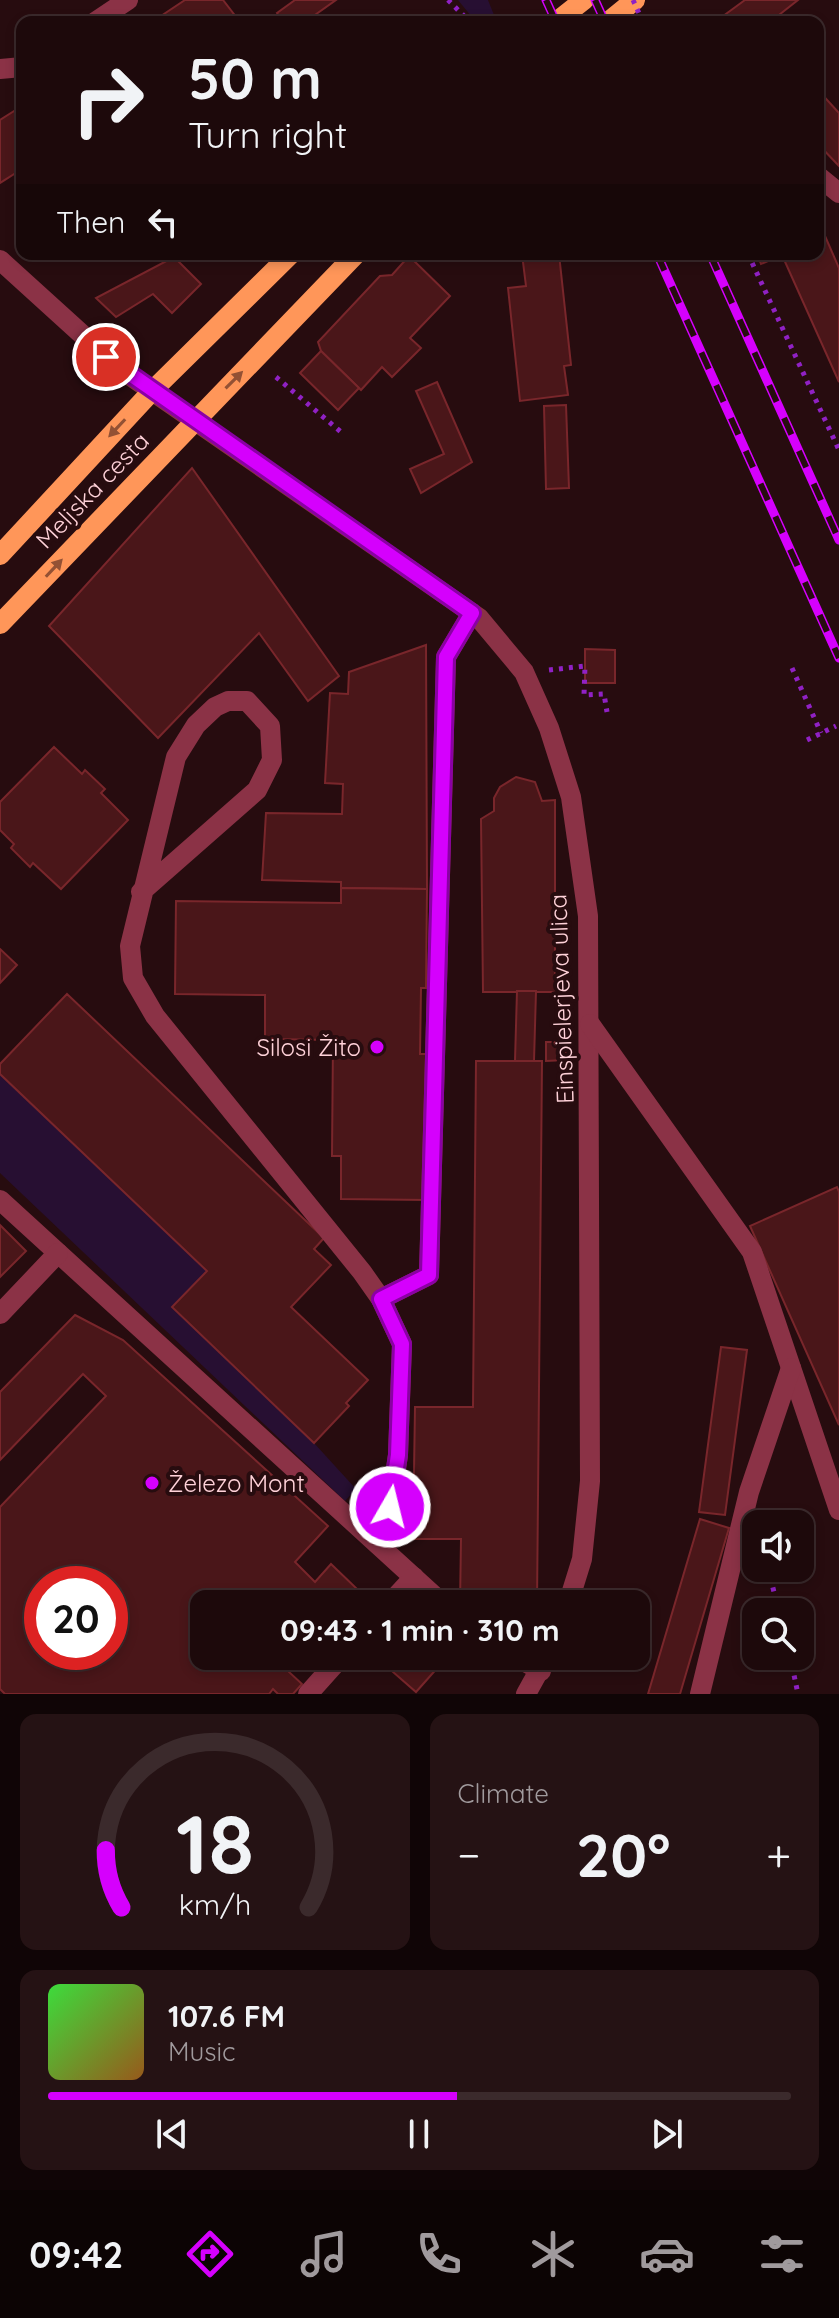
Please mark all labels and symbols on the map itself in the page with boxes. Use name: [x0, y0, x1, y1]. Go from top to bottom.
pin: [72, 323, 140, 391]
one-way arrow: [224, 371, 243, 390]
one-way arrow: [109, 419, 127, 438]
street label: Meljska cesta: [29, 426, 155, 554]
one-way arrow: [44, 558, 62, 577]
street label: Einspielerjeva ulica: [542, 894, 580, 1104]
place label: Silosi Žito: [257, 1032, 361, 1062]
marker: Silosi Žito: [368, 1038, 386, 1056]
position arrow: [348, 1465, 432, 1549]
place label: Železo Mont: [168, 1468, 305, 1498]
marker: Železo Mont: [143, 1474, 161, 1492]
speed limit sign: 20: [24, 1566, 128, 1670]

